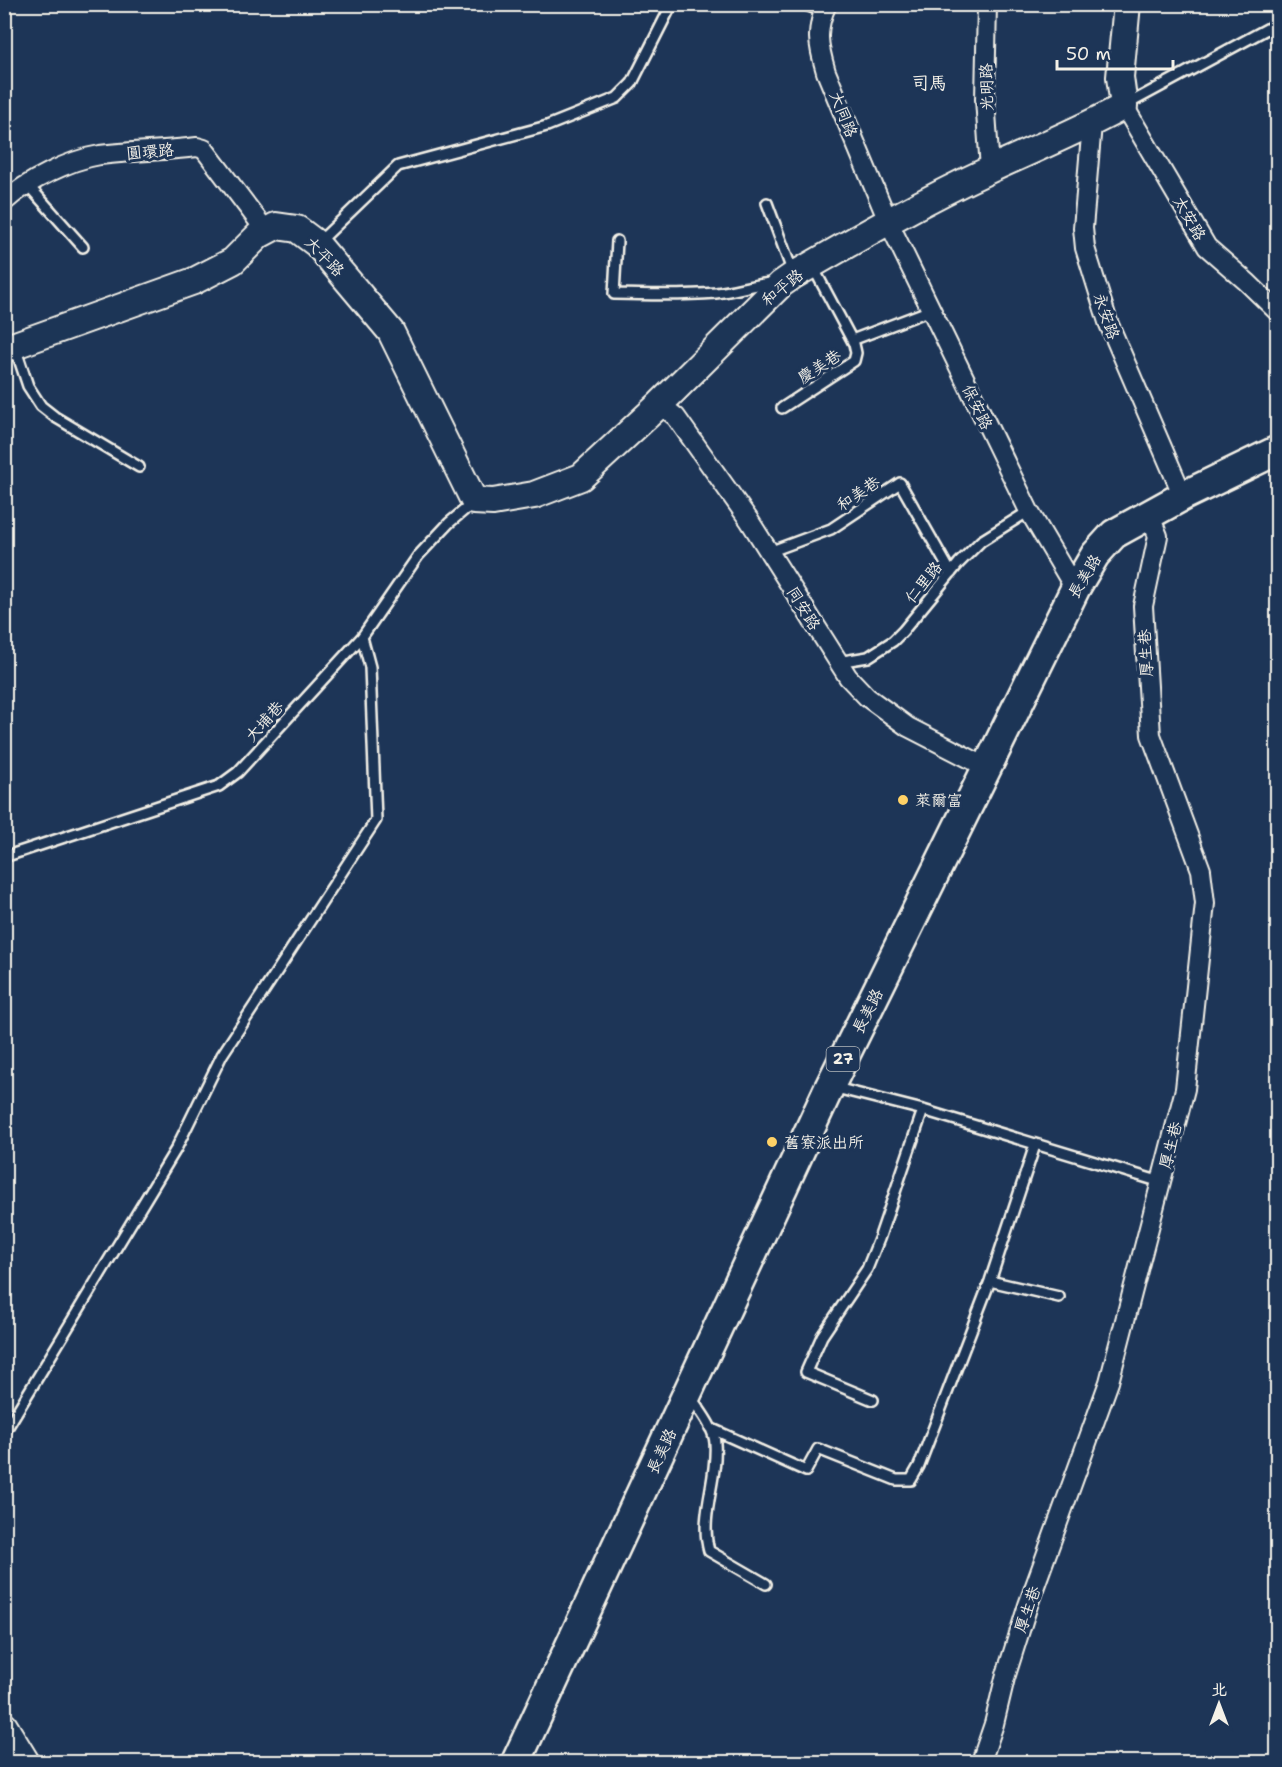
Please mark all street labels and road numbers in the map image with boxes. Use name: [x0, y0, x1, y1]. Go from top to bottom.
street label: 光明路: [976, 63, 997, 111]
street label: 大同路: [825, 88, 862, 140]
street label: 圓環路: [125, 139, 175, 164]
street label: 太安路: [1168, 192, 1211, 244]
street label: 大平路: [300, 232, 349, 281]
street label: 和平路: [757, 264, 808, 311]
street label: 永安路: [1089, 290, 1124, 342]
street label: 慶美巷: [793, 345, 845, 388]
street label: 保安路: [958, 381, 998, 433]
street label: 和美巷: [833, 471, 884, 516]
street label: 長美路: [1063, 550, 1106, 602]
street label: 仁里路: [900, 557, 947, 608]
street label: 同安路: [782, 582, 825, 634]
street label: 厚生巷: [1134, 628, 1157, 677]
street label: 大埔巷: [241, 696, 288, 746]
street label: 長美路: [847, 985, 888, 1037]
road number: 27: [826, 1047, 860, 1071]
street label: 厚生巷: [1154, 1119, 1186, 1171]
street label: 長美路: [642, 1425, 681, 1477]
street label: 厚生巷: [1010, 1583, 1045, 1635]

